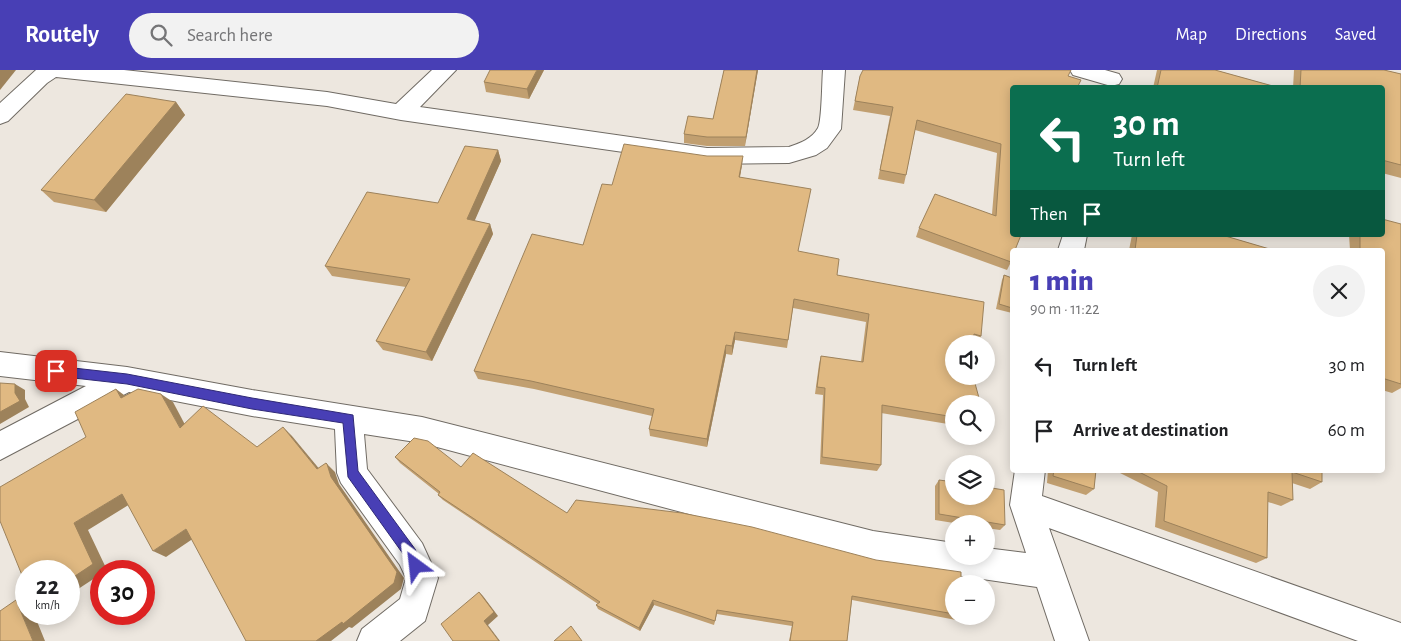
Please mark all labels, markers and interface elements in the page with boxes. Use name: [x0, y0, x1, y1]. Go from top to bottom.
search box: [129, 13, 479, 58]
icon: search: [147, 21, 175, 49]
text: Routely: [25, 23, 99, 47]
text: Search here: [187, 26, 273, 45]
text: Map: [1176, 26, 1207, 44]
text: Directions: [1235, 26, 1307, 44]
text: Saved: [1335, 26, 1376, 44]
icon: left: [1030, 105, 1095, 170]
text: 30 m: [1113, 107, 1180, 142]
text: Turn left: [1113, 148, 1185, 170]
icon: arrive: [1078, 200, 1106, 228]
text: Then: [1030, 205, 1068, 224]
button: close: [1313, 265, 1365, 317]
text: 1 min: [1030, 266, 1094, 296]
text: 90 m · 11:22: [1030, 301, 1100, 317]
map controls: [945, 335, 995, 625]
button: sound: [945, 335, 995, 385]
pin: [35, 350, 77, 392]
icon: left: [1030, 352, 1058, 380]
text: Turn left: [1073, 356, 1137, 375]
text: 30 m: [1329, 356, 1365, 375]
icon: arrive: [42, 357, 70, 385]
button: search: [945, 395, 995, 445]
icon: arrive: [1030, 417, 1058, 445]
text: Arrive at destination: [1073, 421, 1229, 440]
text: 60 m: [1328, 421, 1365, 440]
button: layers: [945, 455, 995, 505]
button: +: [945, 515, 995, 565]
position arrow: [389, 539, 441, 591]
speed limit sign: 30: [90, 560, 155, 625]
text: 22: [36, 574, 59, 599]
button: −: [945, 575, 995, 625]
text: km/h: [35, 599, 60, 611]

